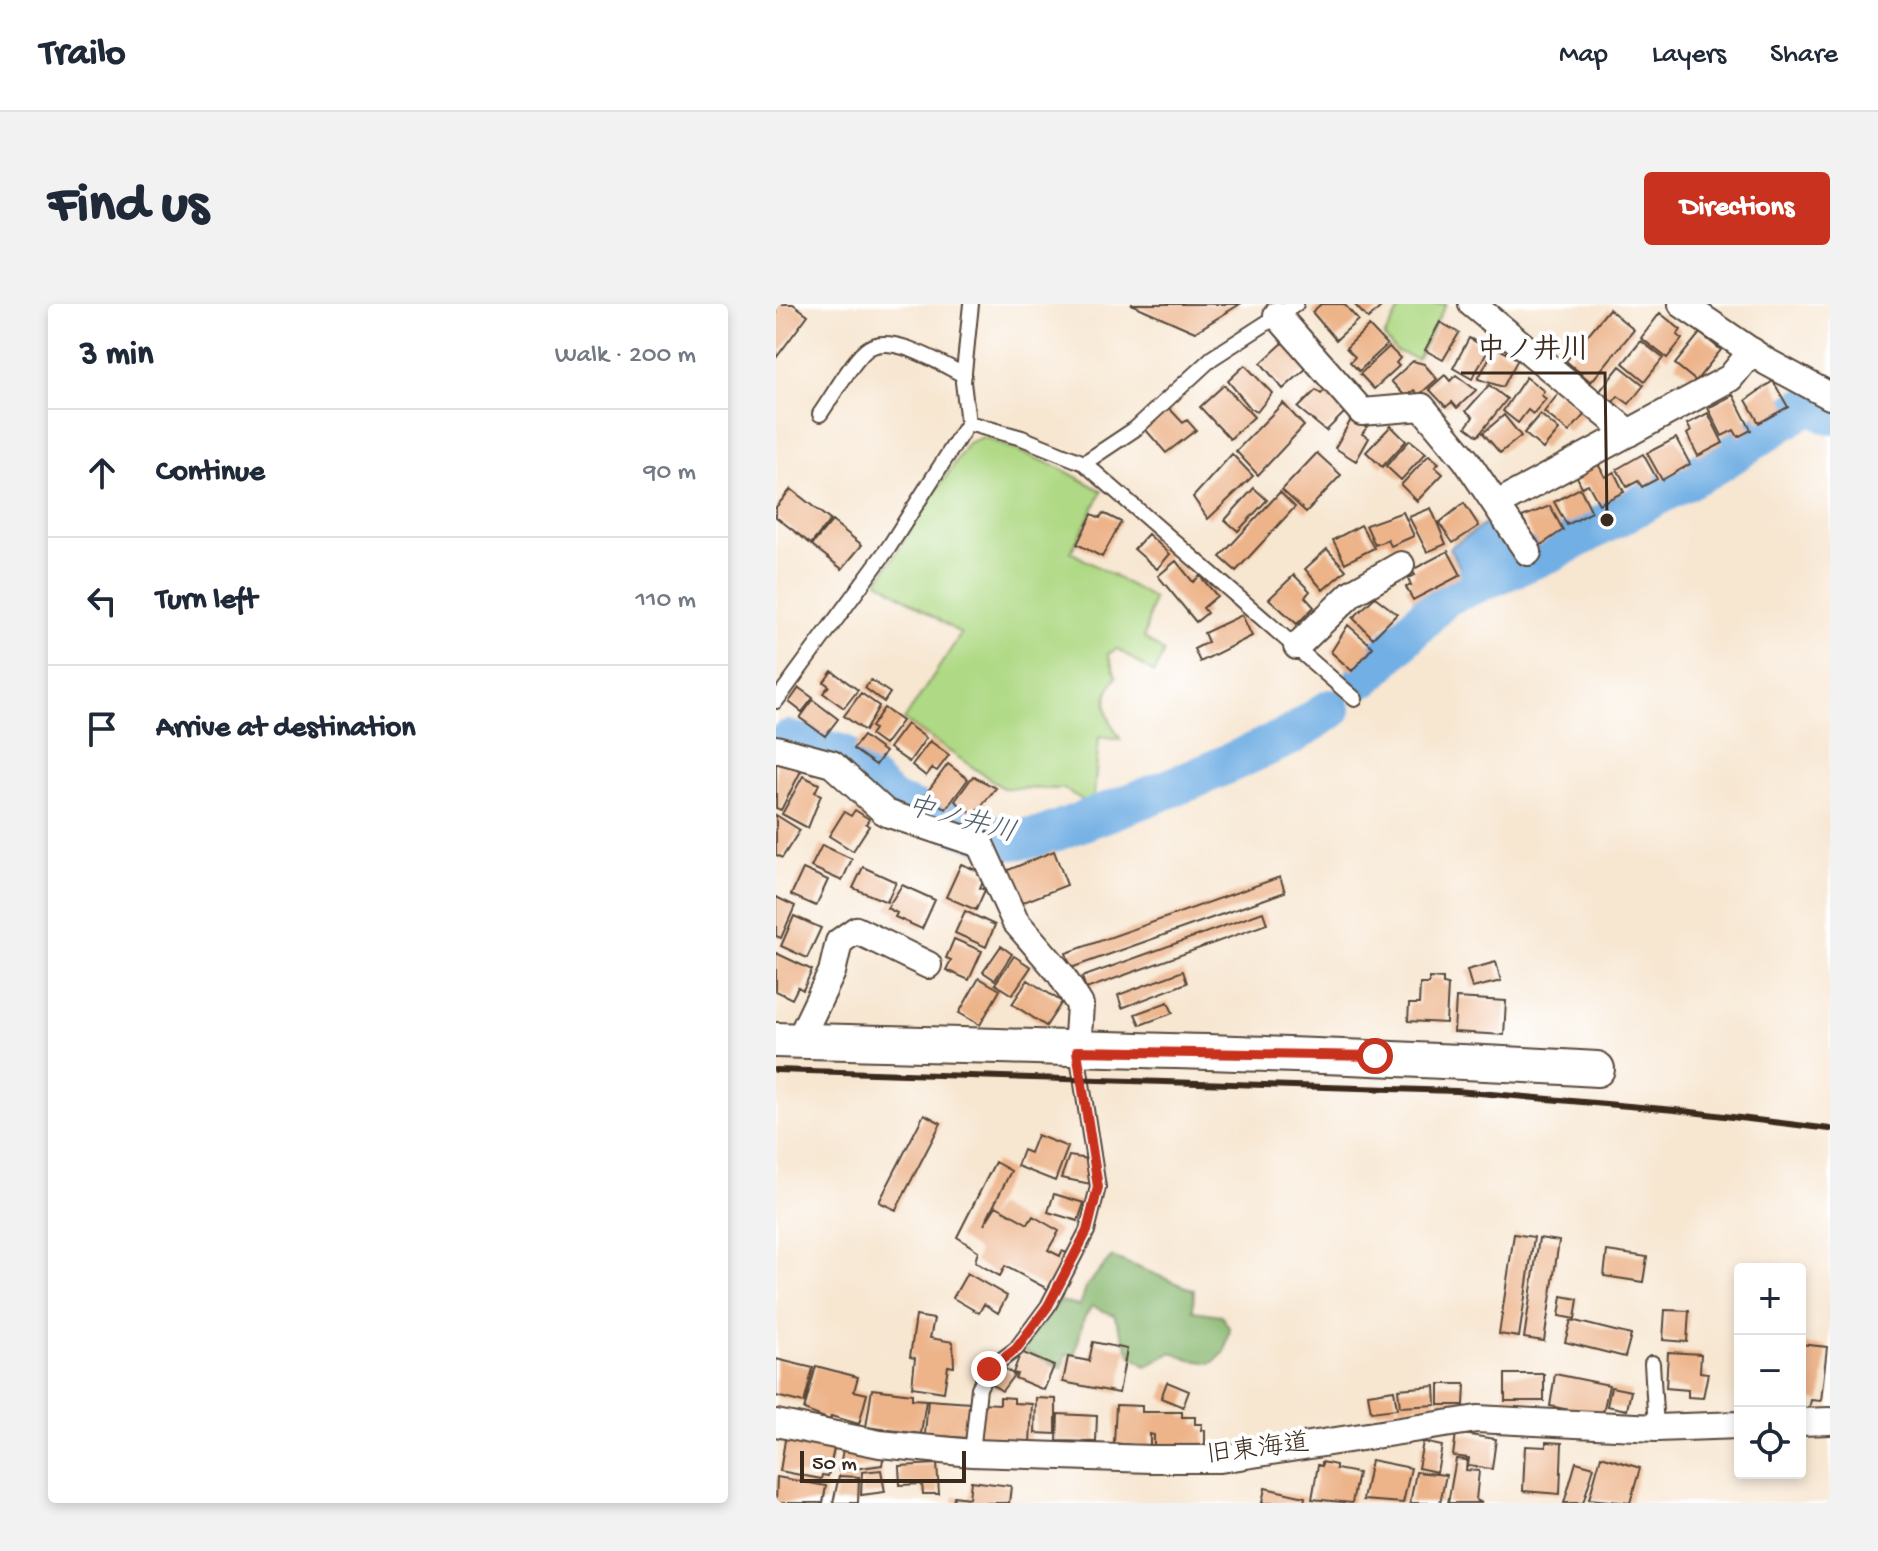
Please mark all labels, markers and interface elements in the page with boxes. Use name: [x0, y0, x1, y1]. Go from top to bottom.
text: Trailo: [40, 33, 126, 77]
text: Map: [1559, 39, 1608, 72]
text: Layers: [1652, 39, 1726, 72]
text: Share: [1770, 39, 1838, 72]
button: Directions: [1644, 172, 1830, 245]
text: Find us: [48, 175, 208, 241]
callout: 中ノ井川: [1461, 321, 1605, 373]
text: 中ノ井川: [1477, 333, 1589, 368]
text: 3 min: [80, 336, 153, 376]
text: Walk · 200 m: [555, 341, 696, 372]
icon: ahead: [80, 451, 124, 495]
text: Continue: [156, 456, 265, 491]
text: 90 m: [644, 458, 696, 489]
icon: left: [80, 579, 124, 623]
text: Turn left: [156, 584, 257, 619]
text: 110 m: [636, 586, 696, 617]
icon: arrive: [80, 707, 124, 751]
text: Arrive at destination: [156, 712, 416, 747]
water label: 中ノ井川: [903, 790, 1020, 851]
route start: [1357, 1038, 1393, 1074]
map controls: [1734, 1263, 1806, 1479]
button: +: [1734, 1263, 1806, 1335]
button: −: [1734, 1335, 1806, 1407]
route end: [971, 1351, 1007, 1387]
button: locate: [1734, 1407, 1806, 1479]
street label: 旧東海道: [1204, 1427, 1312, 1473]
scale bar: [800, 1447, 966, 1483]
text: 50 m: [812, 1452, 857, 1478]

